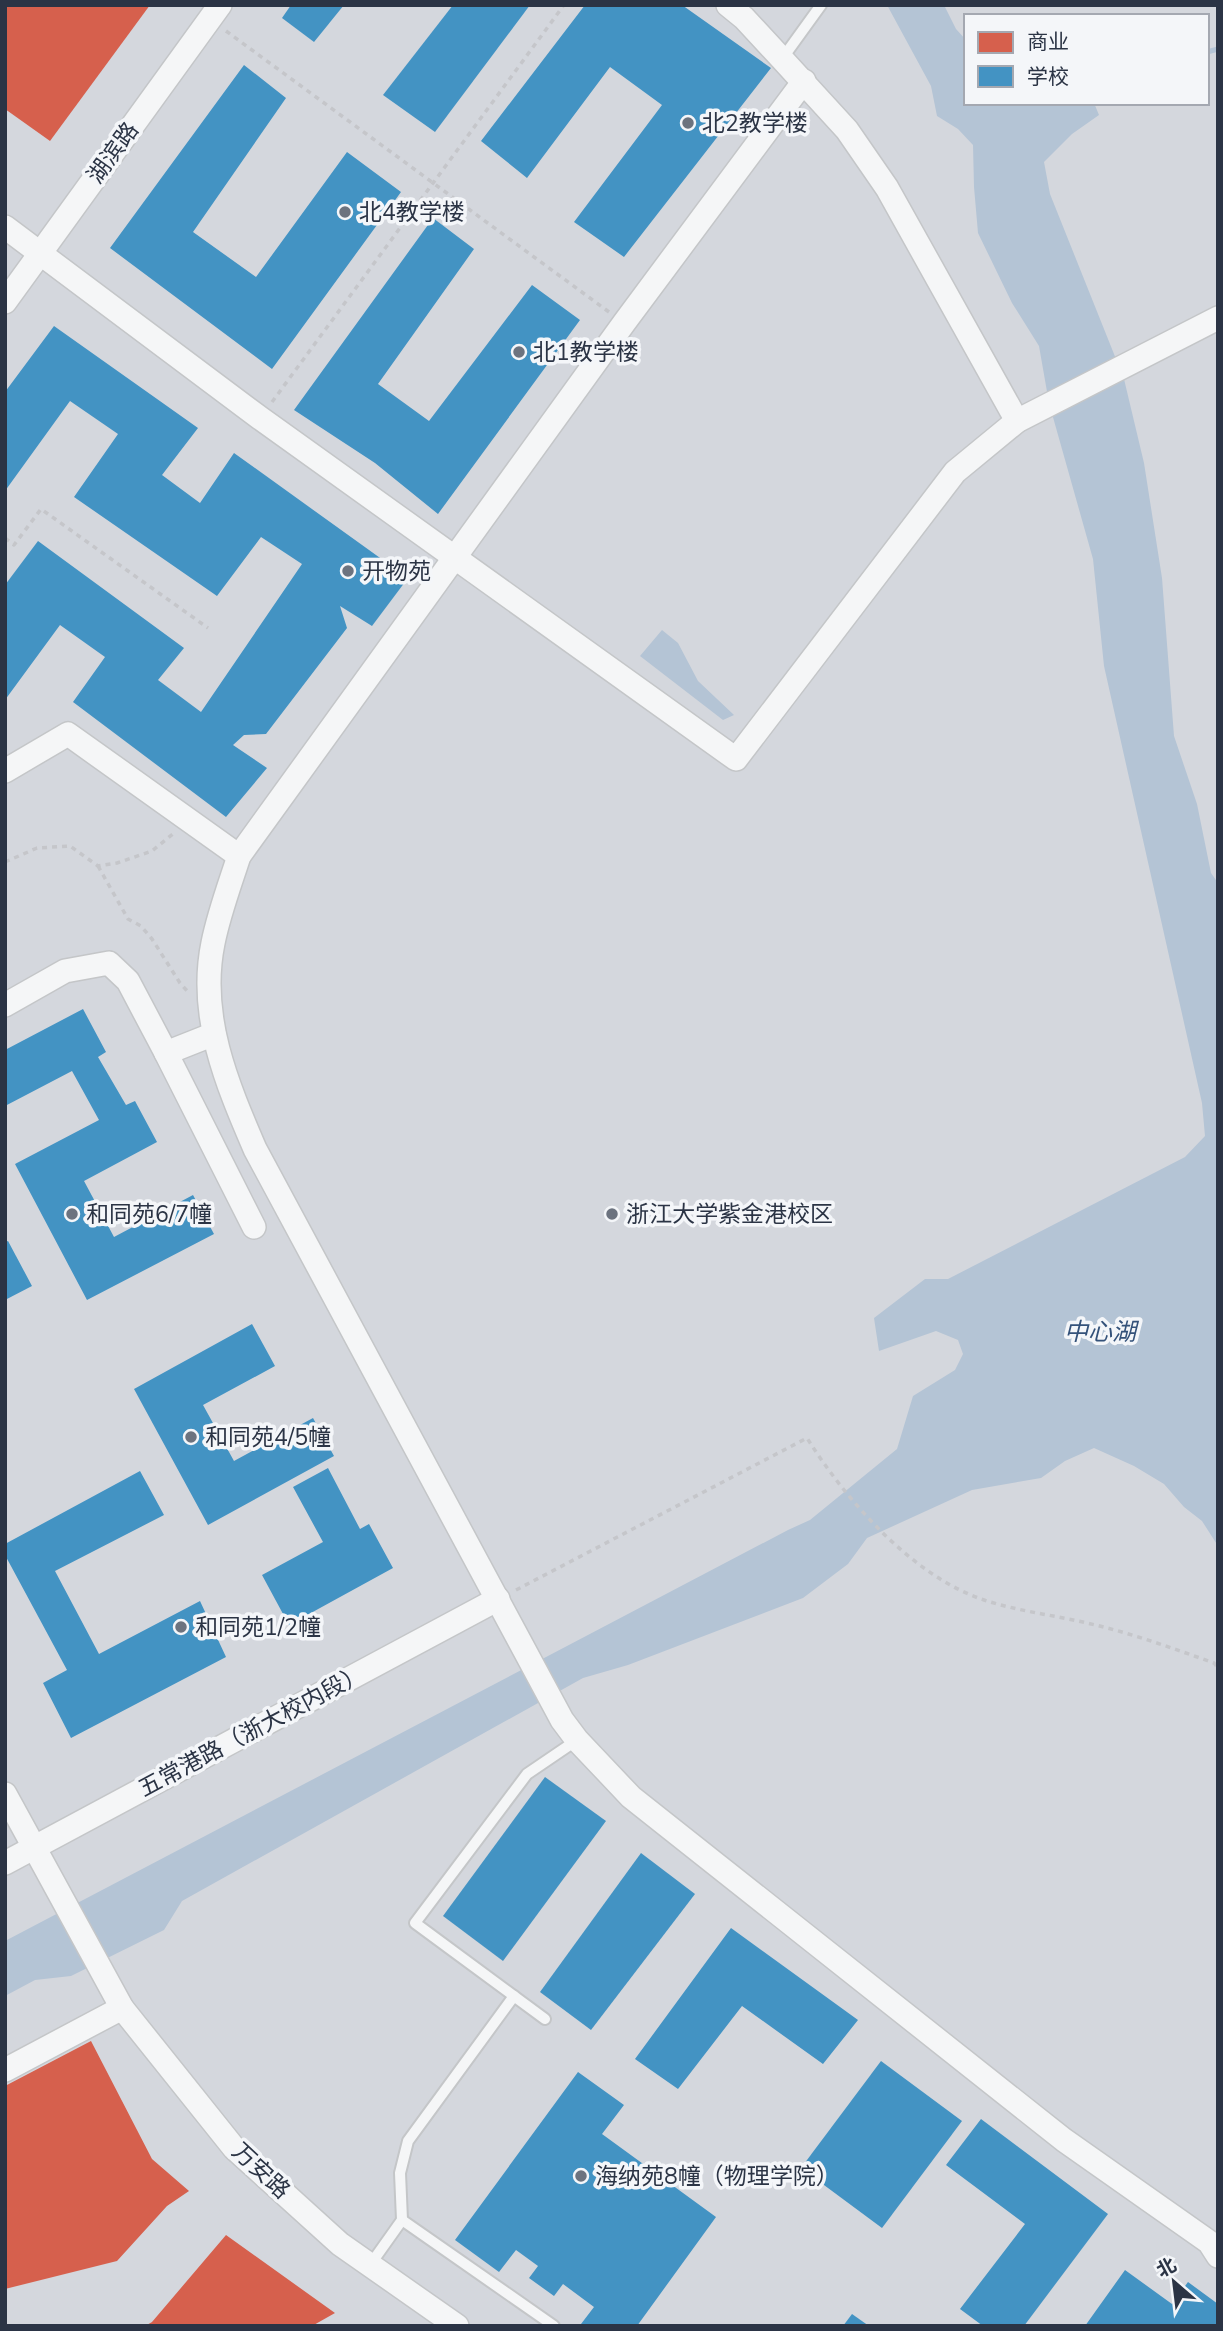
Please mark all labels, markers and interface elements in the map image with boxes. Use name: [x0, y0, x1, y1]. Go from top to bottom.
legend: [964, 14, 1209, 105]
text: 商业: [1027, 28, 1069, 56]
text: 学校: [1027, 63, 1069, 91]
place label: 北2教学楼: [702, 108, 808, 139]
marker: 北2教学楼: [680, 115, 696, 131]
street label: 湖滨路: [80, 116, 146, 190]
place label: 北4教学楼: [359, 197, 465, 228]
marker: 北4教学楼: [337, 204, 353, 220]
place label: 北1教学楼: [533, 337, 639, 368]
marker: 北1教学楼: [511, 344, 527, 360]
place label: 开物苑: [362, 556, 431, 587]
marker: 开物苑: [340, 563, 356, 579]
place label: 和同苑6/7幢: [86, 1199, 212, 1230]
place label: 浙江大学紫金港校区: [626, 1199, 833, 1230]
marker: 和同苑6/7幢: [64, 1206, 80, 1222]
marker: 浙江大学紫金港校区: [604, 1206, 620, 1222]
water label: 中心湖: [1064, 1316, 1140, 1348]
place label: 和同苑4/5幢: [205, 1422, 331, 1453]
marker: 和同苑4/5幢: [183, 1429, 199, 1445]
place label: 和同苑1/2幢: [195, 1612, 321, 1643]
marker: 和同苑1/2幢: [173, 1619, 189, 1635]
street label: 五常港路（浙大校内段）: [133, 1658, 371, 1804]
street label: 万安路: [225, 2136, 297, 2206]
place label: 海纳苑8幢（物理学院）: [595, 2161, 839, 2192]
marker: 海纳苑8幢（物理学院）: [573, 2168, 589, 2184]
north arrow: [1139, 2247, 1209, 2317]
text: 北: [1152, 2252, 1181, 2284]

